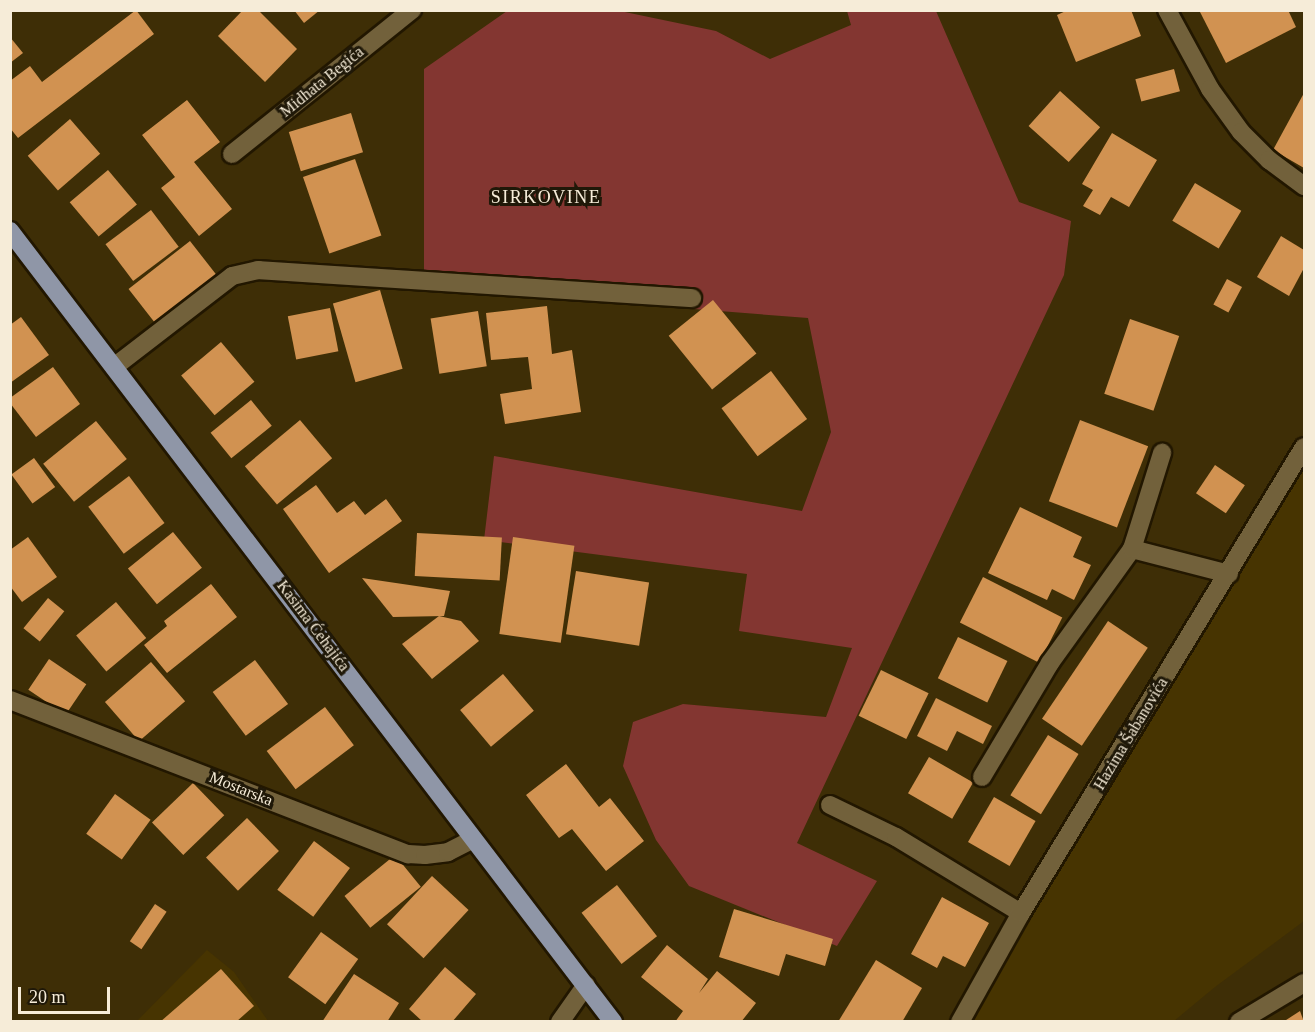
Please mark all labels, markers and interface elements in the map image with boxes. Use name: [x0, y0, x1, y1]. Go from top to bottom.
street label: Midhata Begića: [276, 43, 368, 121]
district label: SIRKOVINE: [491, 186, 601, 208]
street label: Kasima Ćehajića: [273, 577, 353, 675]
street label: Hazima Šabanovića: [1090, 674, 1172, 794]
street label: Mostarska: [207, 768, 275, 810]
scale bar: [21, 975, 112, 1013]
text: 20 m: [29, 987, 66, 1007]

